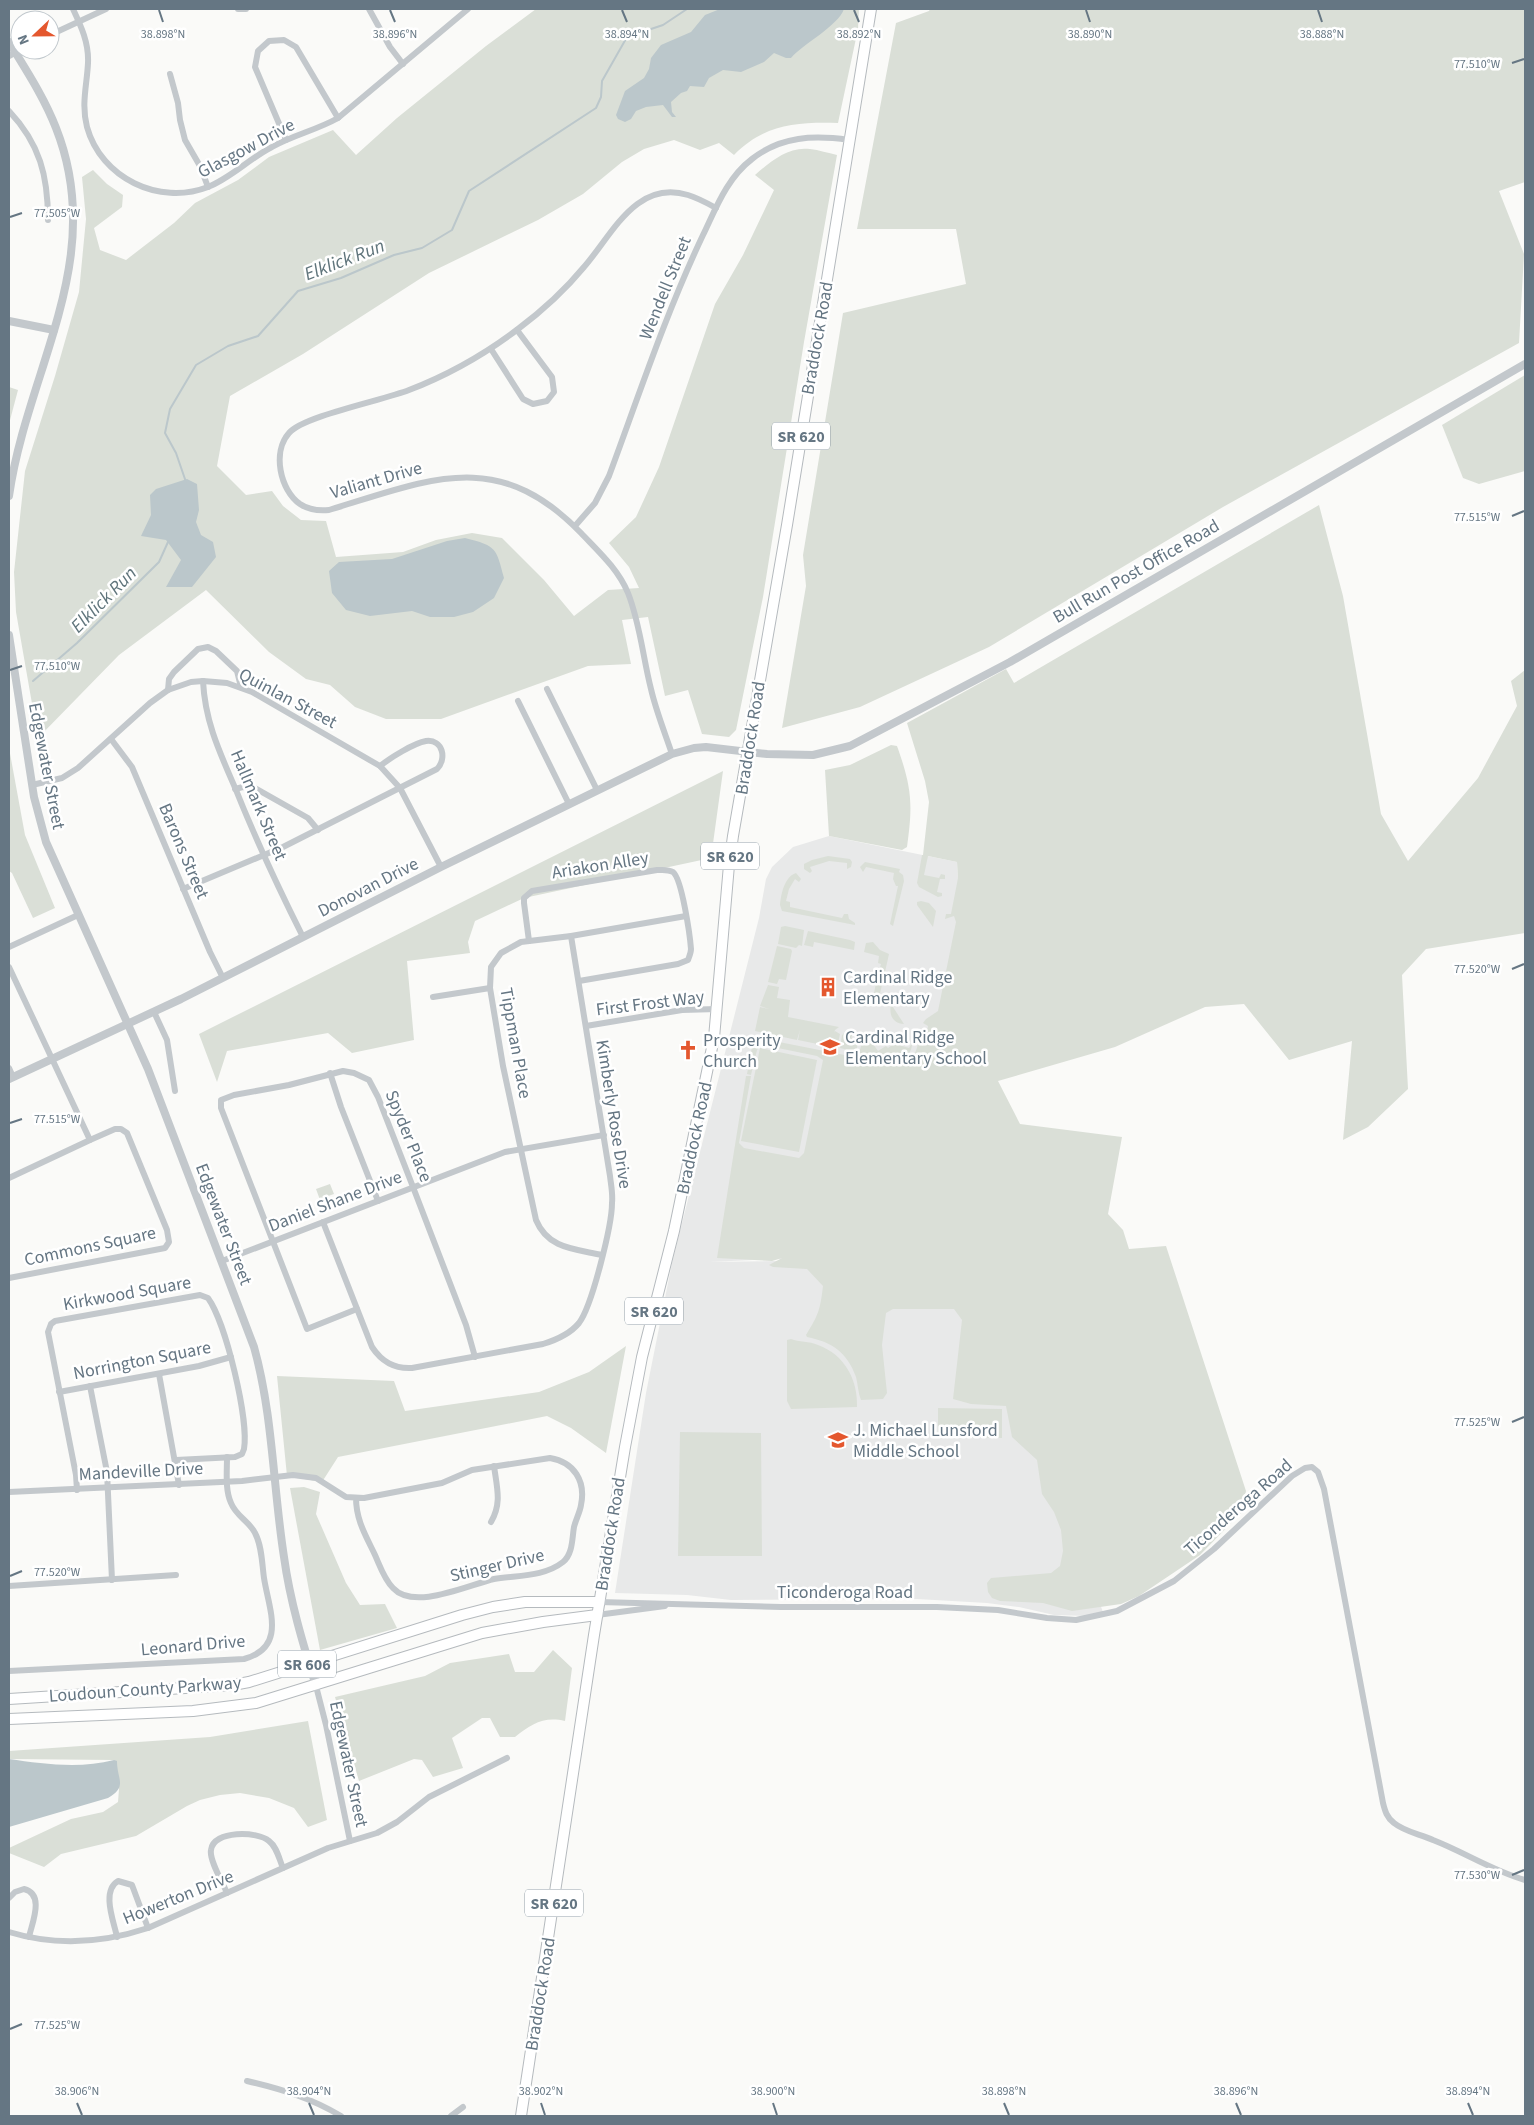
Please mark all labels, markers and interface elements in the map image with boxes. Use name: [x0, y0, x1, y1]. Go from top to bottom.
north arrow: [10, 10, 60, 60]
text: 38.898°N: [141, 26, 185, 43]
text: 38.896°N: [373, 26, 417, 43]
text: 38.894°N: [605, 26, 649, 43]
text: 38.892°N: [837, 26, 881, 43]
text: 38.890°N: [1068, 26, 1112, 43]
text: 38.888°N: [1300, 26, 1344, 43]
text: N: [13, 31, 35, 48]
text: 77.510°W: [1454, 56, 1501, 73]
street label: Glasgow Drive: [193, 112, 299, 184]
text: 77.505°W: [34, 205, 81, 222]
water label: Elklick Run: [300, 233, 389, 288]
street label: Wendell Street: [633, 233, 698, 344]
street label: Braddock Road: [795, 280, 840, 397]
road number: SR 620: [772, 422, 830, 450]
street label: Valiant Drive: [327, 455, 425, 506]
text: 77.515°W: [1454, 509, 1501, 526]
street label: Bull Run Post Office Road: [1048, 513, 1224, 629]
water label: Elklick Run: [65, 561, 143, 639]
text: 77.510°W: [34, 658, 81, 675]
street label: Quinlan Street: [234, 662, 341, 735]
street label: Braddock Road: [729, 680, 772, 797]
street label: Edgewater Street: [22, 701, 71, 832]
street label: Hallmark Street: [224, 746, 293, 864]
street label: Barons Street: [152, 800, 215, 903]
road number: SR 620: [701, 842, 759, 869]
street label: Ariakon Alley: [550, 845, 651, 885]
street label: Donovan Drive: [314, 851, 423, 924]
text: 77.520°W: [1454, 961, 1501, 978]
place label: Cardinal Ridge Elementary: [843, 965, 952, 1011]
building icon: Cardinal Ridge Elementary: [817, 976, 839, 998]
street label: First Frost Way: [594, 984, 706, 1023]
street label: Tippman Place: [493, 986, 538, 1101]
place label: Cardinal Ridge Elementary School: [845, 1025, 987, 1071]
place label: Prosperity Church: [703, 1028, 781, 1074]
school or university icon: Cardinal Ridge Elementary School: [819, 1036, 841, 1058]
street label: Kimberly Rose Drive: [589, 1038, 638, 1190]
church icon: Prosperity Church: [677, 1039, 699, 1061]
street label: Braddock Road: [670, 1079, 719, 1197]
street label: Spyder Place: [379, 1086, 438, 1186]
text: 77.515°W: [34, 1111, 81, 1128]
street label: Edgewater Street: [189, 1160, 258, 1289]
street label: Daniel Shane Drive: [265, 1164, 406, 1238]
street label: Commons Square: [22, 1220, 158, 1273]
street label: Kirkwood Square: [61, 1270, 193, 1317]
road number: SR 620: [625, 1298, 683, 1324]
street label: Norrington Square: [71, 1335, 213, 1386]
text: 77.525°W: [1454, 1414, 1501, 1431]
place label: J. Michael Lunsford Middle School: [853, 1418, 998, 1464]
school or university icon: J. Michael Lunsford Middle School: [827, 1429, 849, 1451]
street label: Ticonderoga Road: [1179, 1453, 1298, 1562]
street label: Mandeville Drive: [78, 1456, 204, 1487]
street label: Braddock Road: [589, 1476, 632, 1593]
street label: Stinger Drive: [447, 1542, 547, 1588]
text: 77.520°W: [34, 1564, 81, 1581]
street label: Ticonderoga Road: [777, 1580, 913, 1605]
street label: Leonard Drive: [140, 1628, 246, 1663]
road number: SR 606: [278, 1650, 336, 1678]
street label: Loudoun County Parkway: [48, 1670, 243, 1709]
street label: Edgewater Street: [323, 1699, 374, 1830]
street label: Howerton Drive: [119, 1864, 237, 1931]
text: 77.530°W: [1454, 1867, 1501, 1884]
road number: SR 620: [525, 1890, 583, 1916]
street label: Braddock Road: [519, 1936, 562, 2053]
text: 77.525°W: [34, 2017, 81, 2034]
text: 38.906°N: [55, 2083, 99, 2100]
text: 38.904°N: [287, 2083, 331, 2100]
text: 38.902°N: [519, 2083, 563, 2100]
text: 38.900°N: [751, 2083, 795, 2100]
text: 38.898°N: [982, 2083, 1026, 2100]
text: 38.896°N: [1214, 2083, 1258, 2100]
text: 38.894°N: [1446, 2083, 1490, 2100]

